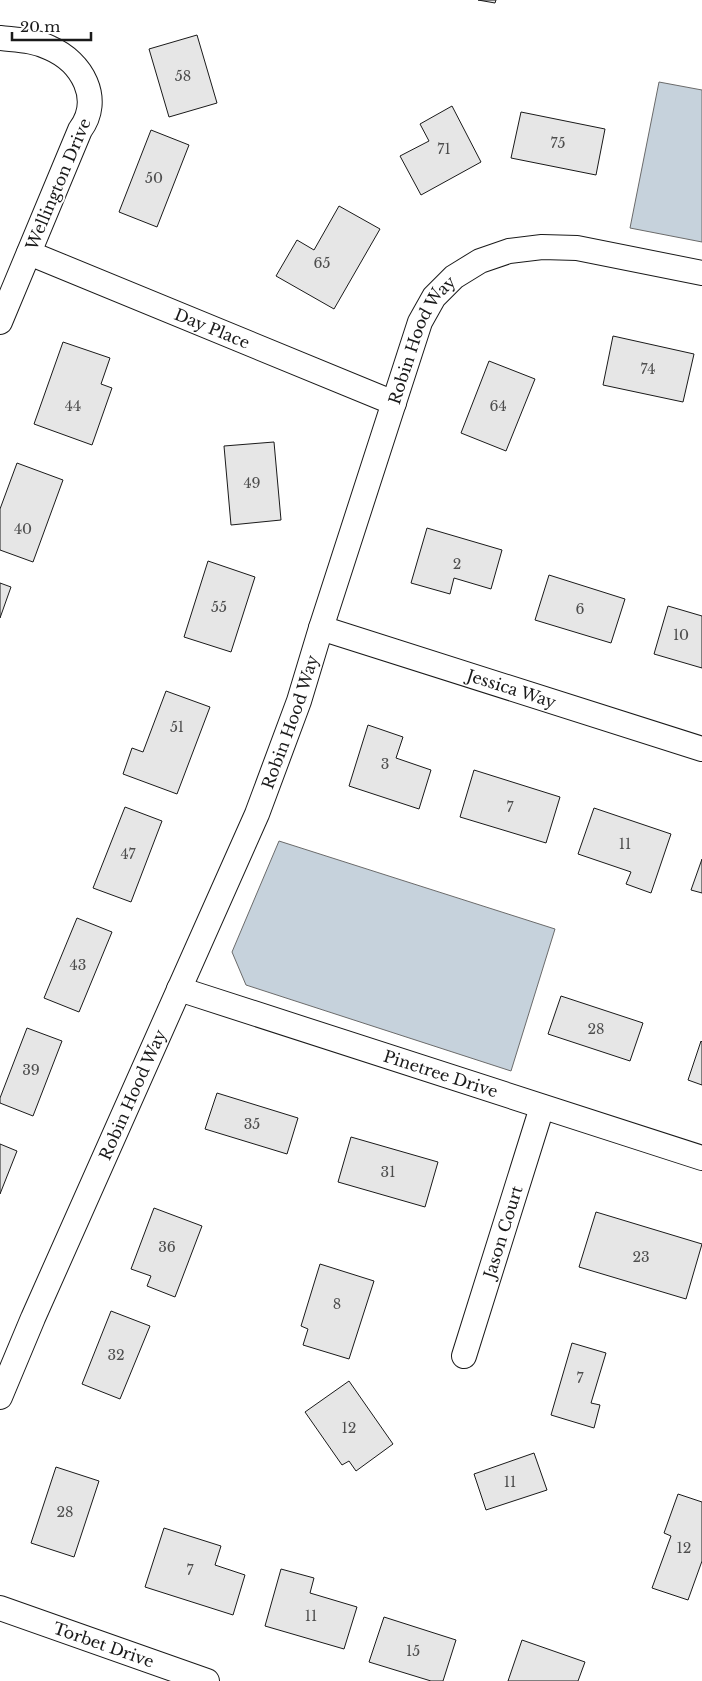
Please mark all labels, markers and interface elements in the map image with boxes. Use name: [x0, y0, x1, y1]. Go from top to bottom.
scale bar: [12, 10, 91, 42]
text: 20 m: [20, 17, 60, 36]
house number: 58: [175, 67, 191, 85]
street label: Wellington Drive: [21, 115, 95, 254]
house number: 75: [551, 134, 565, 152]
house number: 71: [437, 140, 451, 158]
house number: 50: [145, 169, 163, 187]
house number: 65: [314, 254, 331, 272]
street label: Robin Hood Way: [384, 271, 460, 407]
street label: Day Place: [171, 304, 253, 353]
house number: 74: [641, 360, 655, 378]
house number: 44: [65, 397, 81, 415]
house number: 64: [489, 397, 507, 415]
house number: 49: [243, 474, 261, 492]
house number: 40: [14, 520, 32, 538]
house number: 2: [453, 555, 461, 573]
house number: 55: [211, 598, 227, 616]
house number: 6: [575, 600, 585, 618]
house number: 10: [673, 626, 689, 644]
street label: Robin Hood Way: [257, 652, 323, 792]
street label: Jessica Way: [463, 664, 559, 712]
house number: 51: [170, 718, 184, 736]
house number: 3: [381, 755, 389, 773]
house number: 7: [506, 798, 514, 816]
house number: 11: [619, 835, 631, 853]
house number: 47: [120, 845, 137, 863]
house number: 43: [70, 956, 86, 974]
house number: 28: [587, 1020, 605, 1038]
street label: Robin Hood Way: [95, 1026, 170, 1163]
street label: Pinetree Drive: [381, 1046, 500, 1101]
house number: 39: [22, 1061, 40, 1079]
house number: 35: [244, 1115, 260, 1133]
house number: 31: [381, 1163, 395, 1181]
street label: Jason Court: [478, 1183, 527, 1283]
house number: 36: [158, 1238, 176, 1256]
house number: 23: [632, 1248, 650, 1266]
house number: 8: [333, 1295, 341, 1313]
house number: 32: [107, 1346, 125, 1364]
house number: 7: [576, 1369, 584, 1387]
house number: 12: [342, 1419, 356, 1437]
house number: 11: [504, 1473, 516, 1491]
house number: 28: [56, 1503, 74, 1521]
house number: 12: [677, 1539, 691, 1557]
house number: 7: [186, 1561, 194, 1579]
house number: 11: [305, 1607, 317, 1625]
street label: Torbet Drive: [51, 1618, 157, 1672]
house number: 15: [406, 1642, 420, 1660]

